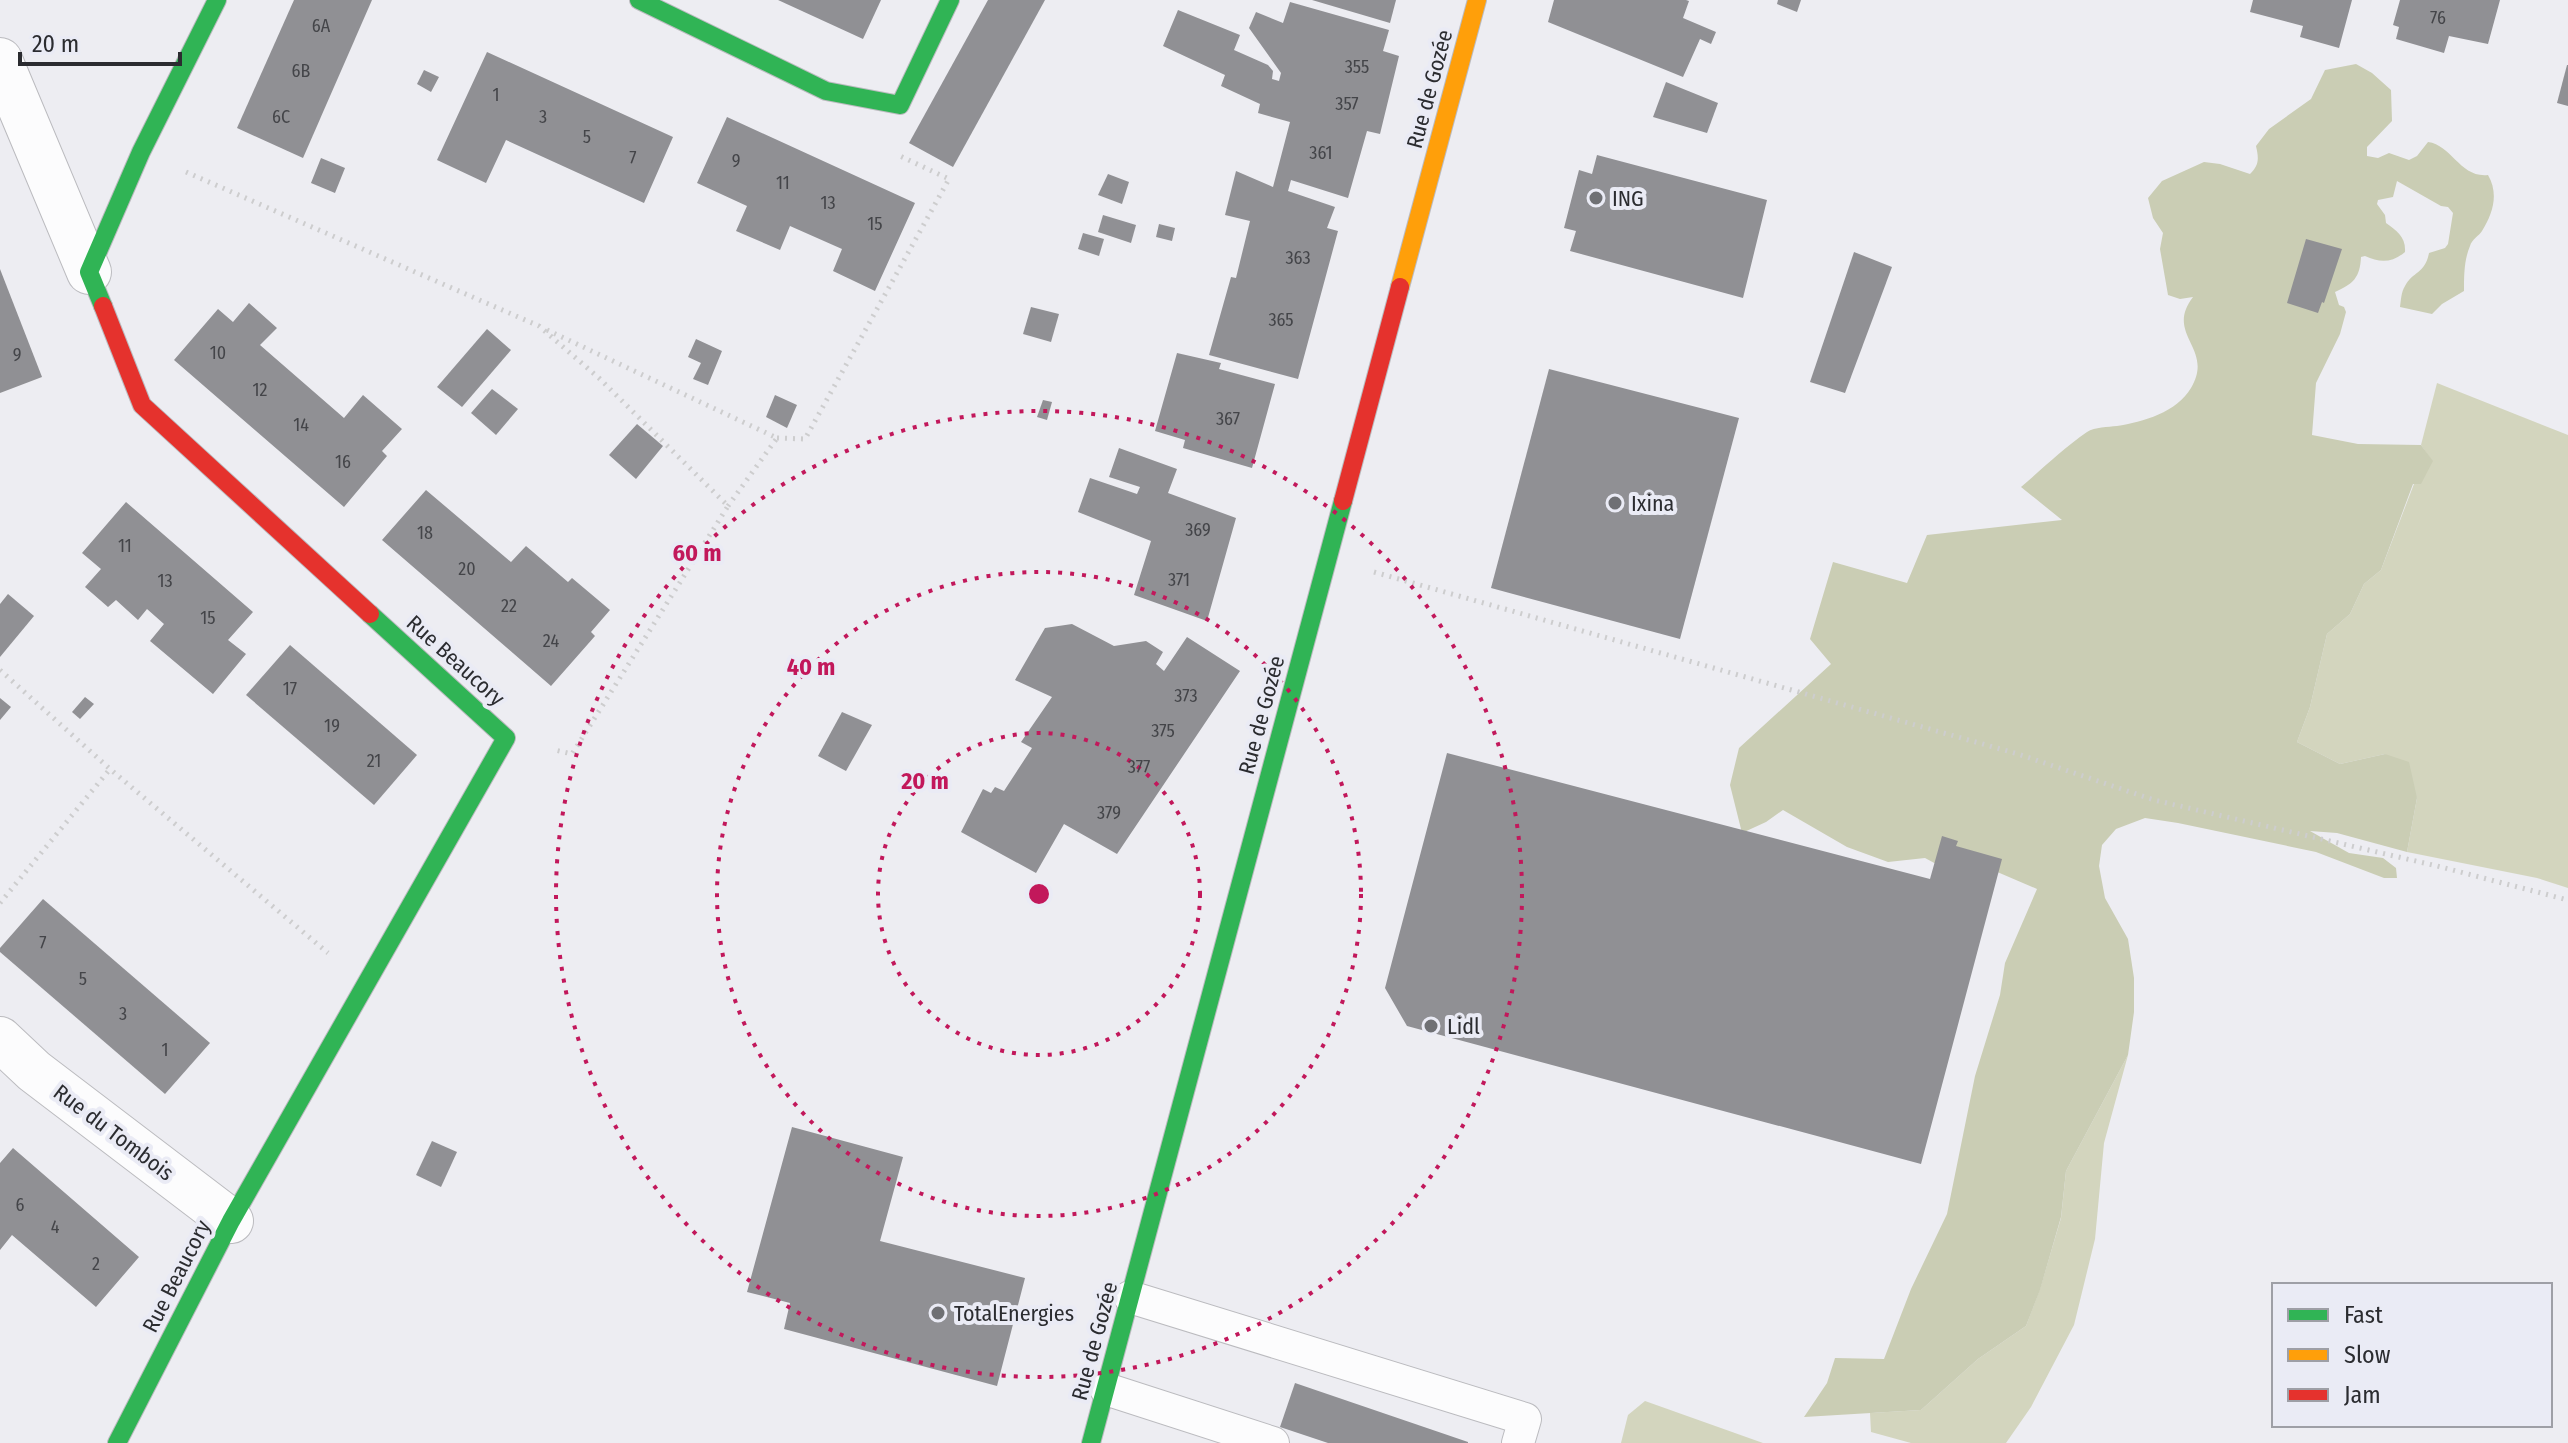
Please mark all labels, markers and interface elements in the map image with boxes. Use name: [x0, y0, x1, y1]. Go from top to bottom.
house number: 76: [2430, 7, 2446, 29]
house number: 6A: [312, 15, 331, 37]
scale bar: [20, 16, 180, 66]
street label: Rue de Gozée: [1401, 27, 1458, 151]
text: 20 m: [32, 30, 79, 58]
house number: 355: [1345, 56, 1369, 78]
house number: 6B: [292, 60, 311, 82]
house number: 1: [492, 84, 500, 106]
house number: 357: [1335, 93, 1359, 115]
house number: 6C: [272, 106, 290, 128]
house number: 3: [539, 106, 547, 128]
house number: 5: [583, 126, 591, 148]
house number: 361: [1309, 142, 1333, 164]
house number: 7: [629, 147, 637, 169]
house number: 9: [732, 150, 740, 172]
house number: 11: [776, 172, 790, 194]
place label: ING: [1612, 185, 1644, 212]
marker: ING: [1587, 189, 1605, 207]
house number: 13: [820, 192, 836, 214]
house number: 15: [867, 213, 883, 235]
house number: 363: [1285, 247, 1311, 269]
house number: 365: [1268, 309, 1294, 331]
house number: 10: [210, 342, 226, 364]
house number: 9: [13, 344, 21, 366]
house number: 12: [253, 379, 268, 401]
house number: 367: [1216, 408, 1240, 430]
house number: 14: [293, 414, 309, 436]
house number: 16: [335, 451, 351, 473]
place label: Ixina: [1631, 490, 1674, 517]
marker: Ixina: [1606, 494, 1624, 512]
house number: 369: [1185, 519, 1211, 541]
house number: 18: [417, 522, 433, 544]
house number: 11: [118, 535, 132, 557]
text: 60 m: [673, 539, 721, 567]
house number: 20: [458, 558, 476, 580]
house number: 371: [1168, 569, 1190, 591]
house number: 13: [157, 570, 173, 592]
house number: 22: [501, 595, 517, 617]
house number: 15: [200, 607, 216, 629]
street label: Rue Beaucory: [401, 609, 510, 712]
house number: 24: [543, 630, 559, 652]
text: 40 m: [787, 653, 835, 681]
street label: Rue de Gozée: [1233, 653, 1290, 777]
house number: 17: [283, 678, 297, 700]
house number: 373: [1174, 685, 1198, 707]
house number: 19: [324, 715, 340, 737]
house number: 375: [1151, 720, 1175, 742]
house number: 21: [367, 750, 381, 772]
house number: 377: [1128, 756, 1150, 778]
text: 20 m: [900, 767, 949, 795]
house number: 379: [1097, 802, 1121, 824]
centre of rings: [1025, 880, 1053, 908]
house number: 7: [39, 932, 47, 954]
house number: 5: [79, 968, 87, 990]
house number: 3: [119, 1003, 127, 1025]
place label: Lidl: [1447, 1013, 1480, 1040]
marker: Lidl: [1422, 1017, 1440, 1035]
house number: 1: [161, 1039, 169, 1061]
street label: Rue du Tombois: [48, 1078, 179, 1186]
house number: 6: [16, 1194, 25, 1216]
street label: Rue Beaucory: [137, 1215, 216, 1337]
house number: 4: [51, 1216, 60, 1238]
house number: 2: [92, 1253, 100, 1275]
street label: Rue de Gozée: [1066, 1279, 1123, 1403]
legend: [2272, 1283, 2552, 1427]
place label: TotalEnergies: [954, 1300, 1074, 1327]
text: Fast: [2344, 1301, 2383, 1329]
marker: TotalEnergies: [929, 1304, 947, 1322]
text: Slow: [2344, 1341, 2391, 1369]
text: Jam: [2344, 1381, 2381, 1409]

